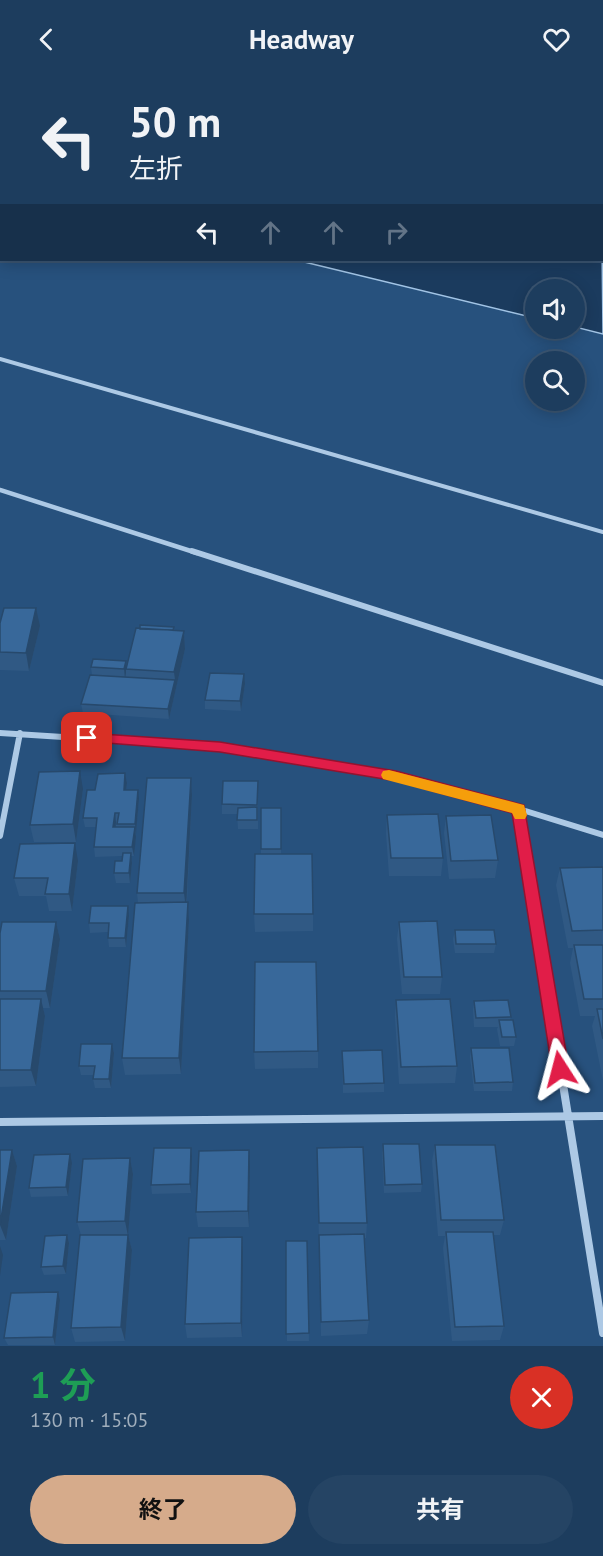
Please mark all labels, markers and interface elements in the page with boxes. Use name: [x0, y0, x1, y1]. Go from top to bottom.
text: Headway: [249, 22, 354, 56]
icon: back: [30, 23, 63, 56]
icon: heart: [540, 23, 573, 56]
text: 50 m: [129, 94, 221, 149]
icon: left: [30, 102, 108, 180]
text: 左折: [129, 151, 183, 185]
icon: left: [191, 216, 224, 249]
icon: ahead: [254, 216, 287, 249]
icon: ahead: [317, 216, 350, 249]
icon: right: [380, 216, 413, 249]
map controls: [525, 279, 585, 411]
button: sound: [525, 279, 585, 339]
button: search: [525, 351, 585, 411]
pin: [61, 712, 112, 763]
icon: arrive: [70, 721, 103, 754]
position arrow: [528, 1037, 592, 1101]
text: 1 分: [30, 1361, 96, 1408]
button: close: [510, 1366, 573, 1429]
text: 130 m · 15:05: [30, 1407, 148, 1433]
button: 終了: [30, 1475, 296, 1544]
button: 共有: [308, 1475, 573, 1544]

